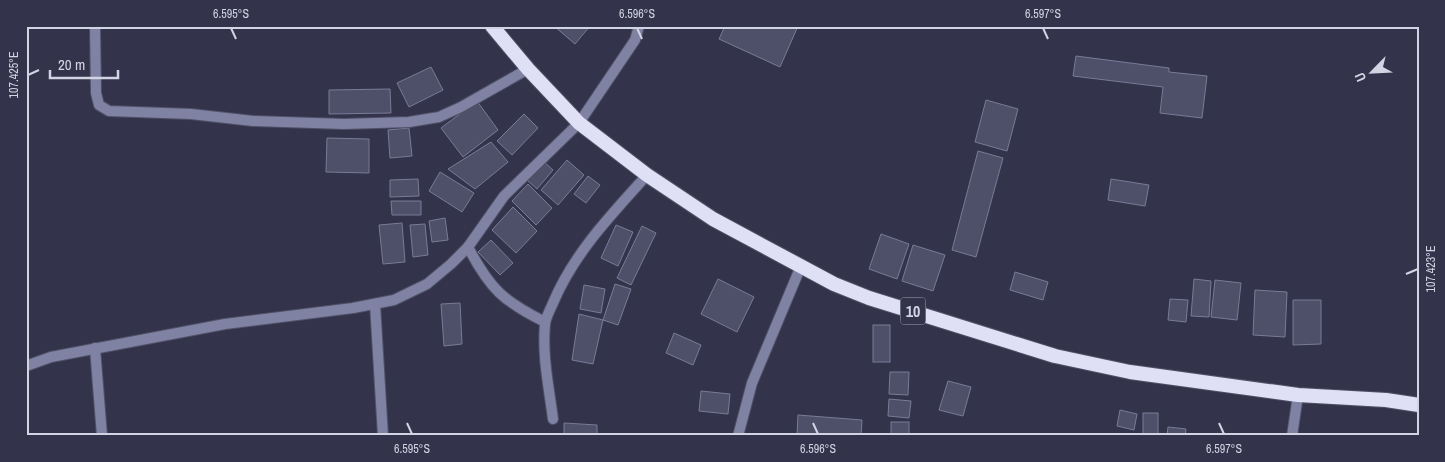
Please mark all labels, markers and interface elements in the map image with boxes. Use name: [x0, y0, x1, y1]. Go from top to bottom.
text: 6.595°S: [213, 6, 249, 22]
text: 6.596°S: [619, 6, 655, 22]
text: 6.597°S: [1025, 6, 1061, 22]
scale bar: [50, 48, 118, 80]
north arrow: [1348, 48, 1398, 98]
text: 107.425°E: [6, 52, 22, 98]
text: 20 m: [58, 54, 85, 75]
text: U: [1350, 70, 1370, 85]
text: 107.423°E: [1423, 246, 1439, 292]
road number: 10: [900, 298, 926, 324]
text: 6.595°S: [394, 441, 430, 457]
text: 6.596°S: [800, 441, 836, 457]
text: 6.597°S: [1206, 441, 1242, 457]

